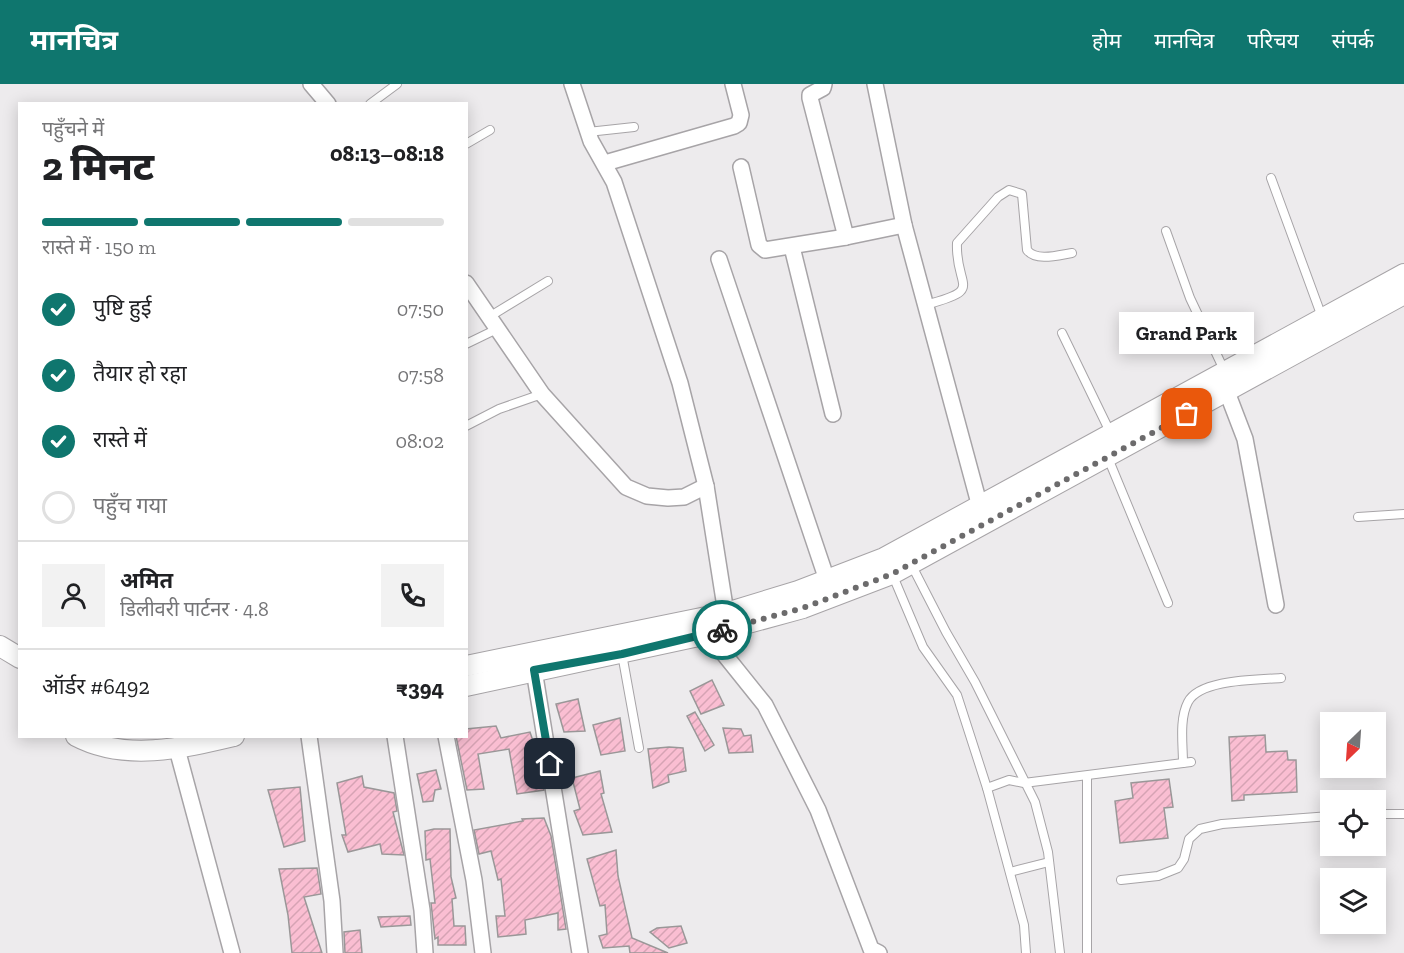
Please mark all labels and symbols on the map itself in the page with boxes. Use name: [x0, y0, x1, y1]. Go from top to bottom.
callout: Grand Park: [1120, 312, 1254, 354]
pin: [1161, 388, 1212, 439]
courier: [692, 600, 752, 660]
north arrow: [1320, 712, 1386, 778]
pin: [524, 738, 575, 789]

